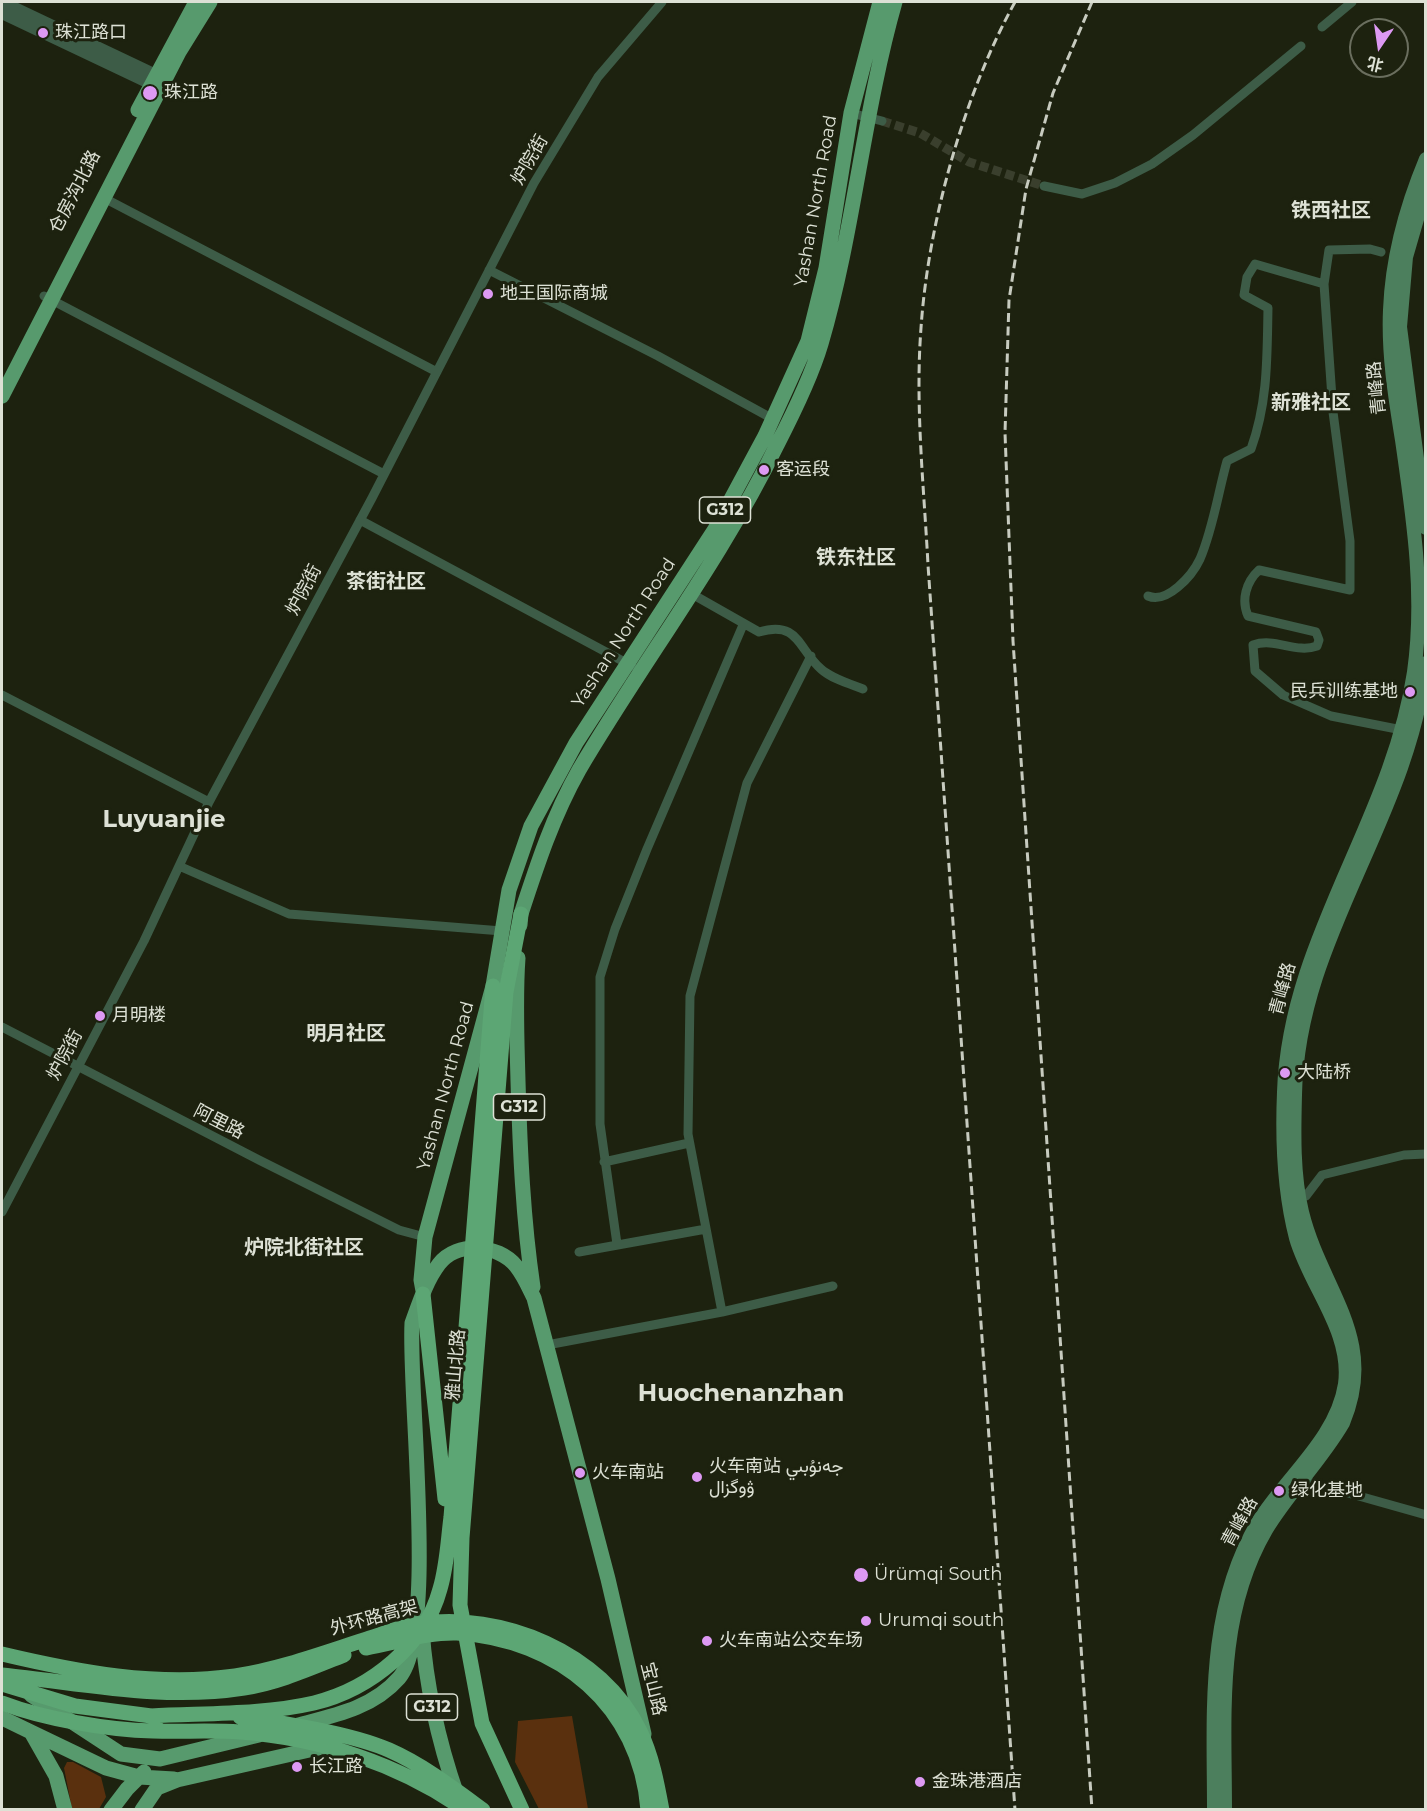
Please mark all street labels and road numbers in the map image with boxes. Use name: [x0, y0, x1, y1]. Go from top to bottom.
street label: Yashan North Road: [790, 113, 842, 289]
street label: 炉院街: [507, 131, 553, 189]
street label: 仓房沟北路: [45, 147, 105, 237]
street label: 青峰路: [1363, 360, 1391, 416]
road number: G312: [700, 497, 750, 523]
street label: Yashan North Road: [568, 554, 680, 712]
street label: 炉院街: [282, 561, 326, 619]
street label: 青峰路: [1266, 960, 1300, 1018]
street label: Yashan North Road: [413, 999, 479, 1173]
street label: 炉院街: [43, 1026, 87, 1084]
road number: G312: [494, 1094, 544, 1120]
street label: 阿里路: [190, 1100, 248, 1144]
street label: 雅山北路: [442, 1328, 470, 1402]
street label: 青峰路: [1217, 1493, 1263, 1551]
street label: 外环路高架: [328, 1596, 420, 1640]
street label: 宝山路: [636, 1660, 670, 1718]
road number: G312: [406, 1694, 458, 1720]

